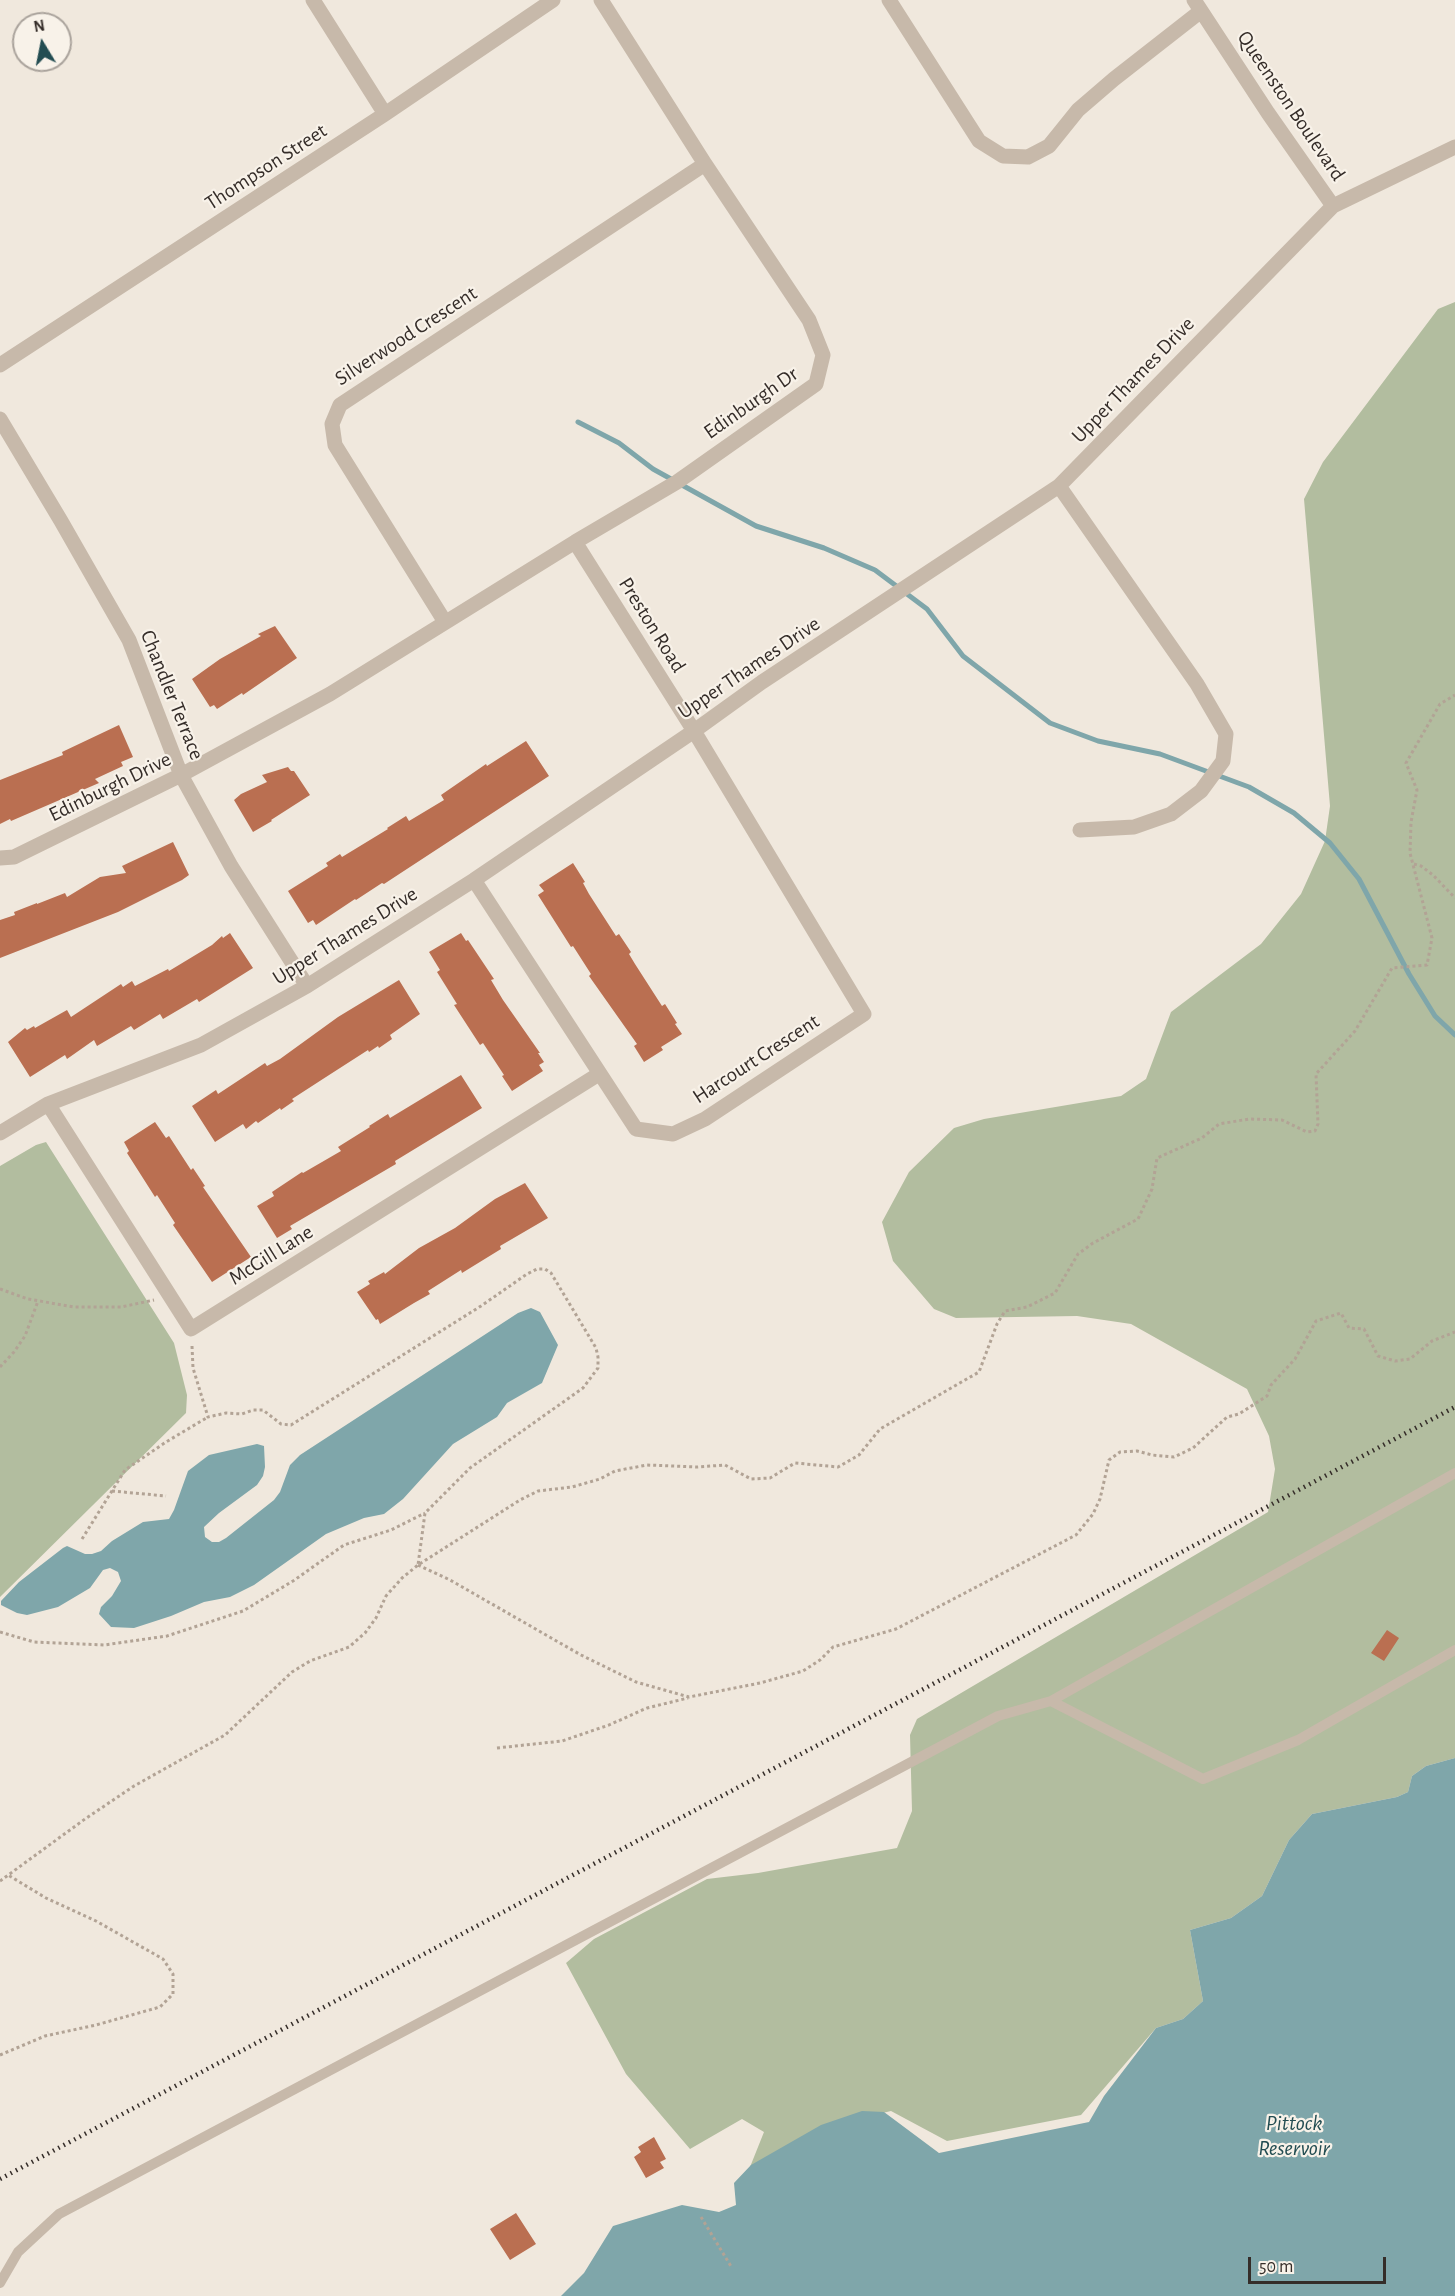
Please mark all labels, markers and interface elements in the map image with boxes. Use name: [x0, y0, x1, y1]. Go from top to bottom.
north arrow: [12, 12, 72, 72]
text: N: [32, 17, 46, 35]
street label: Queenston Boulevard: [1231, 26, 1351, 186]
street label: Thompson Street: [200, 118, 332, 216]
street label: Silverwood Crescent: [330, 281, 482, 391]
street label: Upper Thames Drive: [1066, 312, 1200, 448]
street label: Edinburgh Dr: [699, 361, 803, 445]
street label: Preston Road: [613, 573, 691, 677]
street label: Upper Thames Drive: [673, 611, 825, 725]
street label: Chandler Terrace: [135, 627, 209, 763]
street label: Edinburgh Drive: [45, 747, 175, 827]
street label: Upper Thames Drive: [268, 881, 422, 991]
street label: Harcourt Crescent: [688, 1009, 824, 1109]
street label: McGill Lane: [224, 1219, 318, 1291]
water label: Pittock Reservoir: [1258, 2110, 1330, 2162]
scale bar: [1251, 2245, 1389, 2283]
text: 50 m: [1259, 2258, 1293, 2276]

